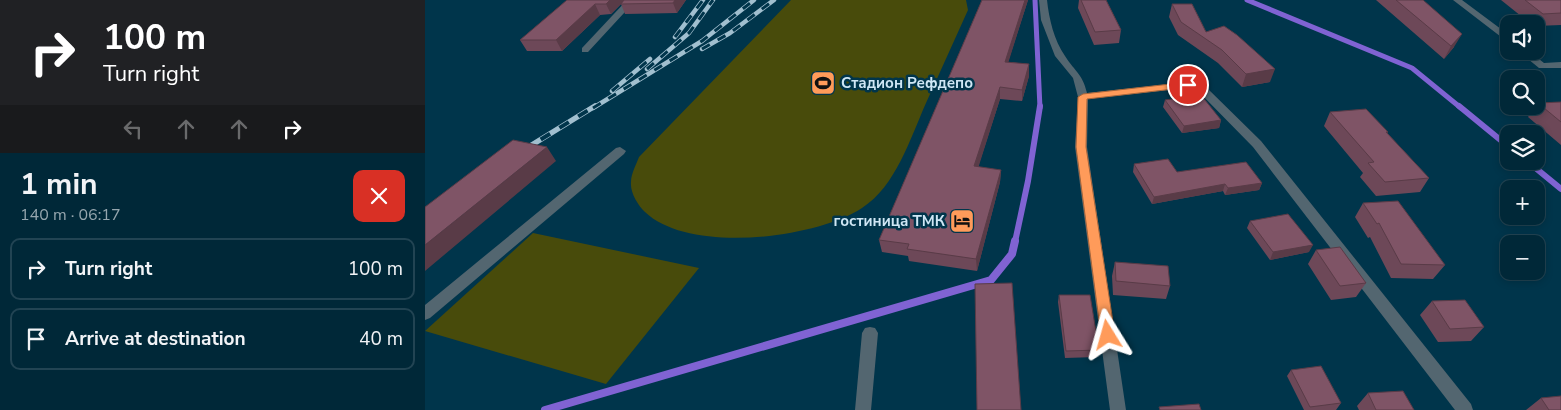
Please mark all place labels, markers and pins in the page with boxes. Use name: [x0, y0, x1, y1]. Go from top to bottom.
pin: [1167, 64, 1209, 106]
sports icon: Стадион Рефдепо: [810, 70, 836, 96]
place label: Стадион Рефдепо: [841, 73, 973, 93]
hotel icon: гостиница ТМК: [949, 208, 975, 234]
place label: гостиница ТМК: [833, 211, 946, 231]

